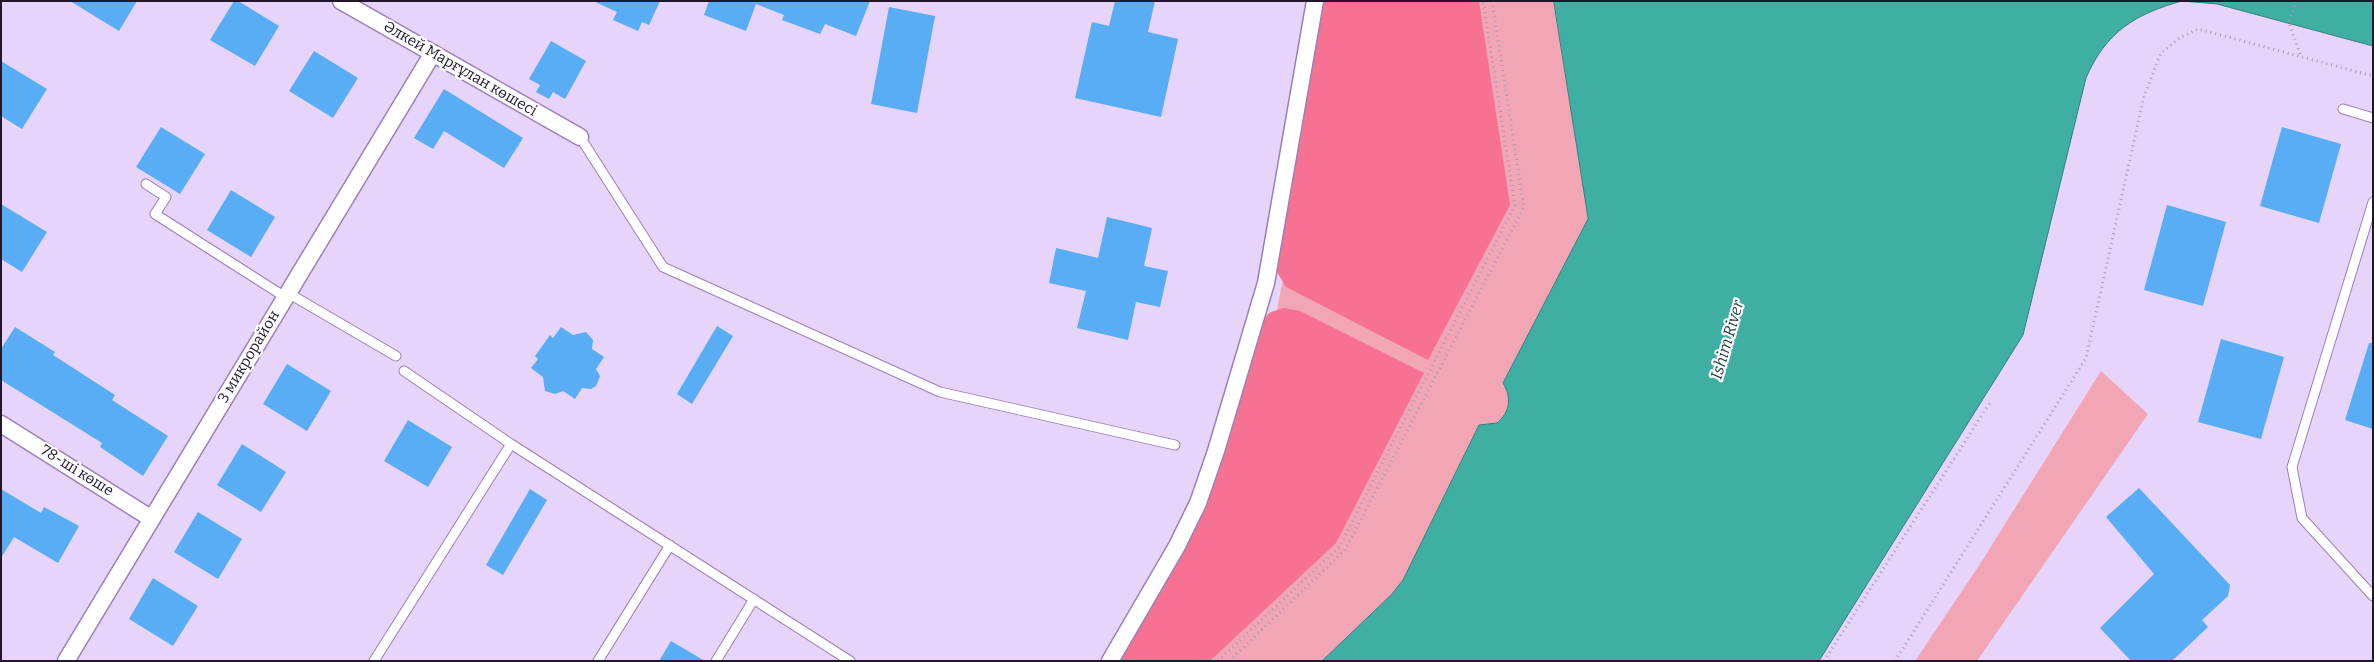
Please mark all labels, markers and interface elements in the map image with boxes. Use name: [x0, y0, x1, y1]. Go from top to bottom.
street label: Әлкей Марғұлан көшесі: [380, 18, 540, 120]
water label: Ishim River: [1708, 298, 1748, 382]
street label: 3 микрорайон: [214, 308, 284, 406]
street label: 78-ші көше: [37, 442, 117, 500]

